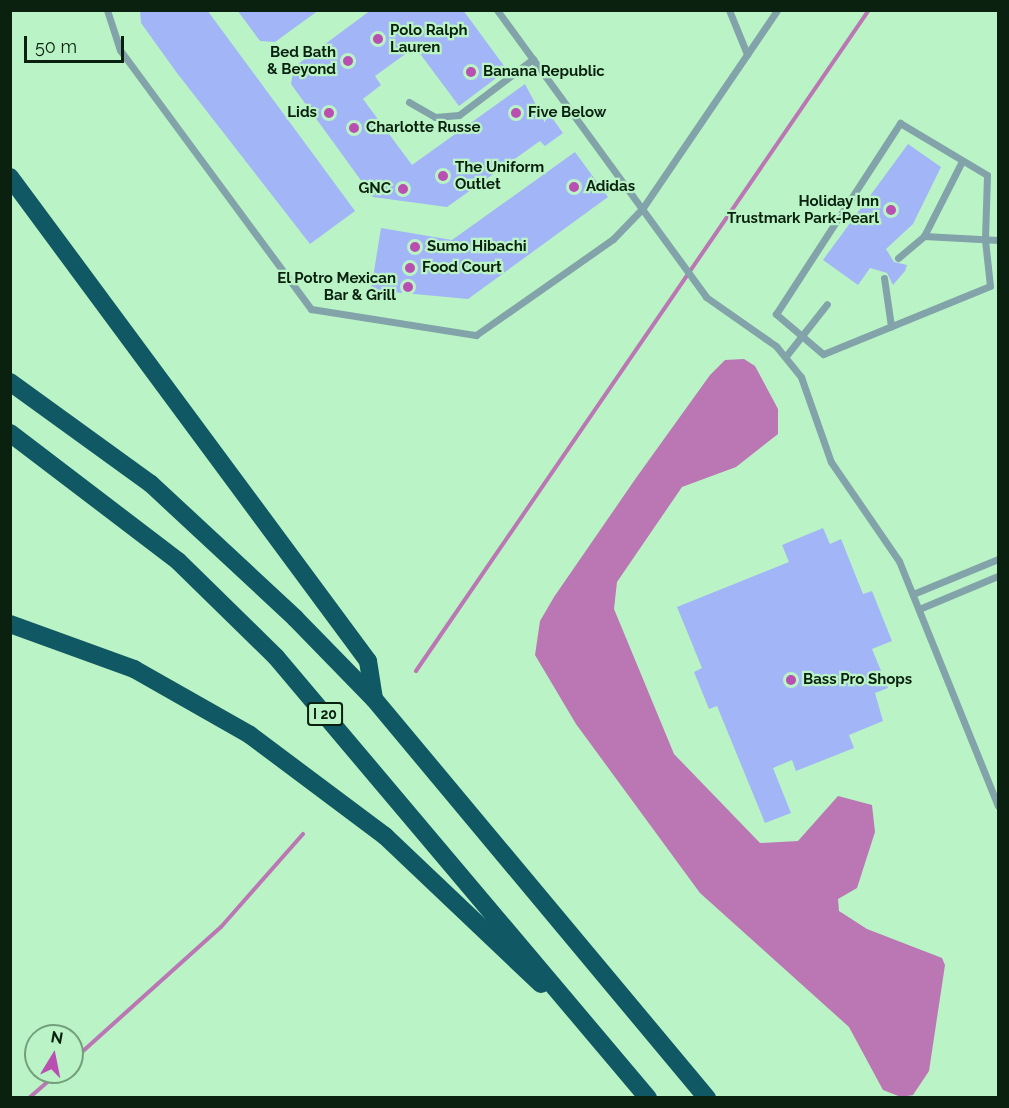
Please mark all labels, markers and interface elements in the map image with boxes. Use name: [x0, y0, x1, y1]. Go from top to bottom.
place label: Polo Ralph Lauren: [390, 21, 467, 56]
scale bar: [27, 24, 128, 62]
marker: Polo Ralph Lauren: [371, 32, 385, 46]
text: 50 m: [35, 36, 77, 57]
place label: Bed Bath & Beyond: [267, 43, 336, 78]
marker: Bed Bath & Beyond: [341, 54, 355, 68]
place label: Banana Republic: [483, 63, 605, 81]
marker: Banana Republic: [464, 65, 478, 79]
place label: Lids: [287, 104, 317, 122]
place label: Five Below: [528, 104, 606, 122]
marker: Lids: [322, 106, 336, 120]
marker: Five Below: [509, 106, 523, 120]
place label: Charlotte Russe: [366, 119, 480, 137]
marker: Charlotte Russe: [347, 121, 361, 135]
place label: The Uniform Outlet: [455, 158, 544, 193]
marker: The Uniform Outlet: [436, 169, 450, 183]
place label: Adidas: [586, 178, 635, 196]
place label: GNC: [358, 180, 391, 198]
marker: Adidas: [567, 180, 581, 194]
marker: GNC: [396, 182, 410, 196]
place label: Holiday Inn Trustmark Park-Pearl: [727, 192, 879, 227]
marker: Holiday Inn Trustmark Park-Pearl: [884, 203, 898, 217]
place label: Sumo Hibachi: [427, 238, 527, 256]
marker: Sumo Hibachi: [408, 240, 422, 254]
place label: Food Court: [422, 259, 502, 277]
marker: Food Court: [403, 261, 417, 275]
place label: El Potro Mexican Bar & Grill: [277, 269, 396, 304]
marker: El Potro Mexican Bar & Grill: [401, 280, 415, 294]
place label: Bass Pro Shops: [803, 671, 912, 689]
marker: Bass Pro Shops: [784, 673, 798, 687]
road number: I 20: [307, 703, 343, 725]
north arrow: [24, 1024, 84, 1084]
text: N: [49, 1027, 65, 1048]

